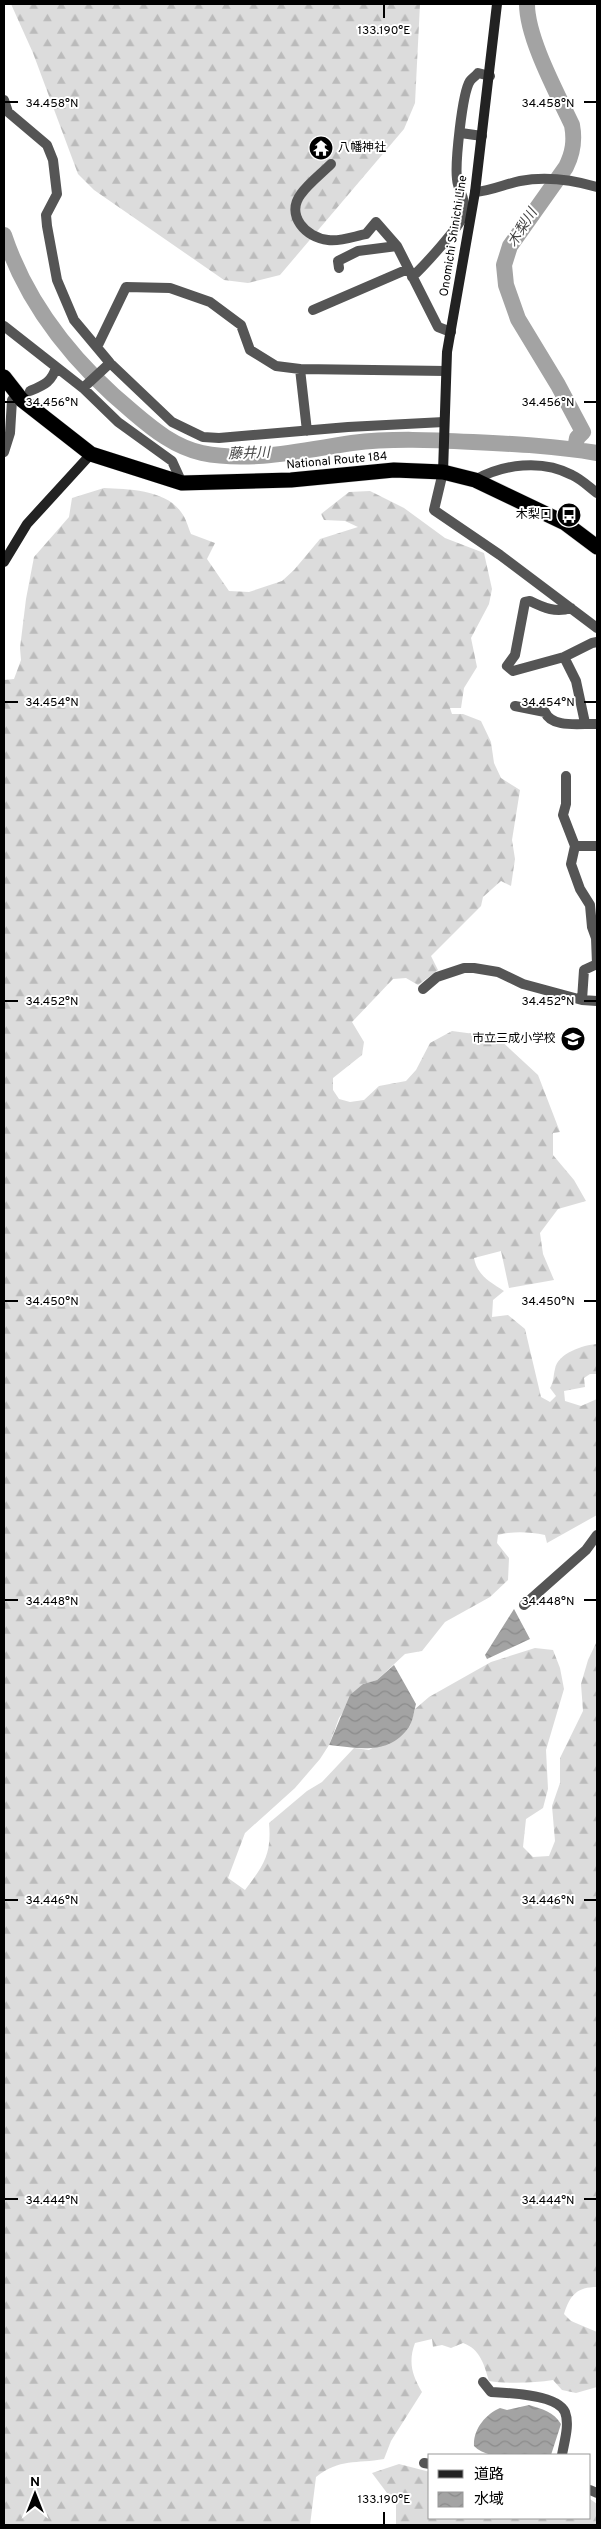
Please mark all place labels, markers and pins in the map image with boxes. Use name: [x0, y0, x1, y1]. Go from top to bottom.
temple icon: 八幡神社: [308, 135, 334, 161]
place label: 八幡神社: [338, 140, 386, 156]
bus stop icon: 木梨口: [556, 502, 582, 528]
place label: 木梨口: [516, 507, 552, 523]
school or university icon: 市立三成小学校: [560, 1026, 586, 1052]
place label: 市立三成小学校: [472, 1031, 556, 1047]

